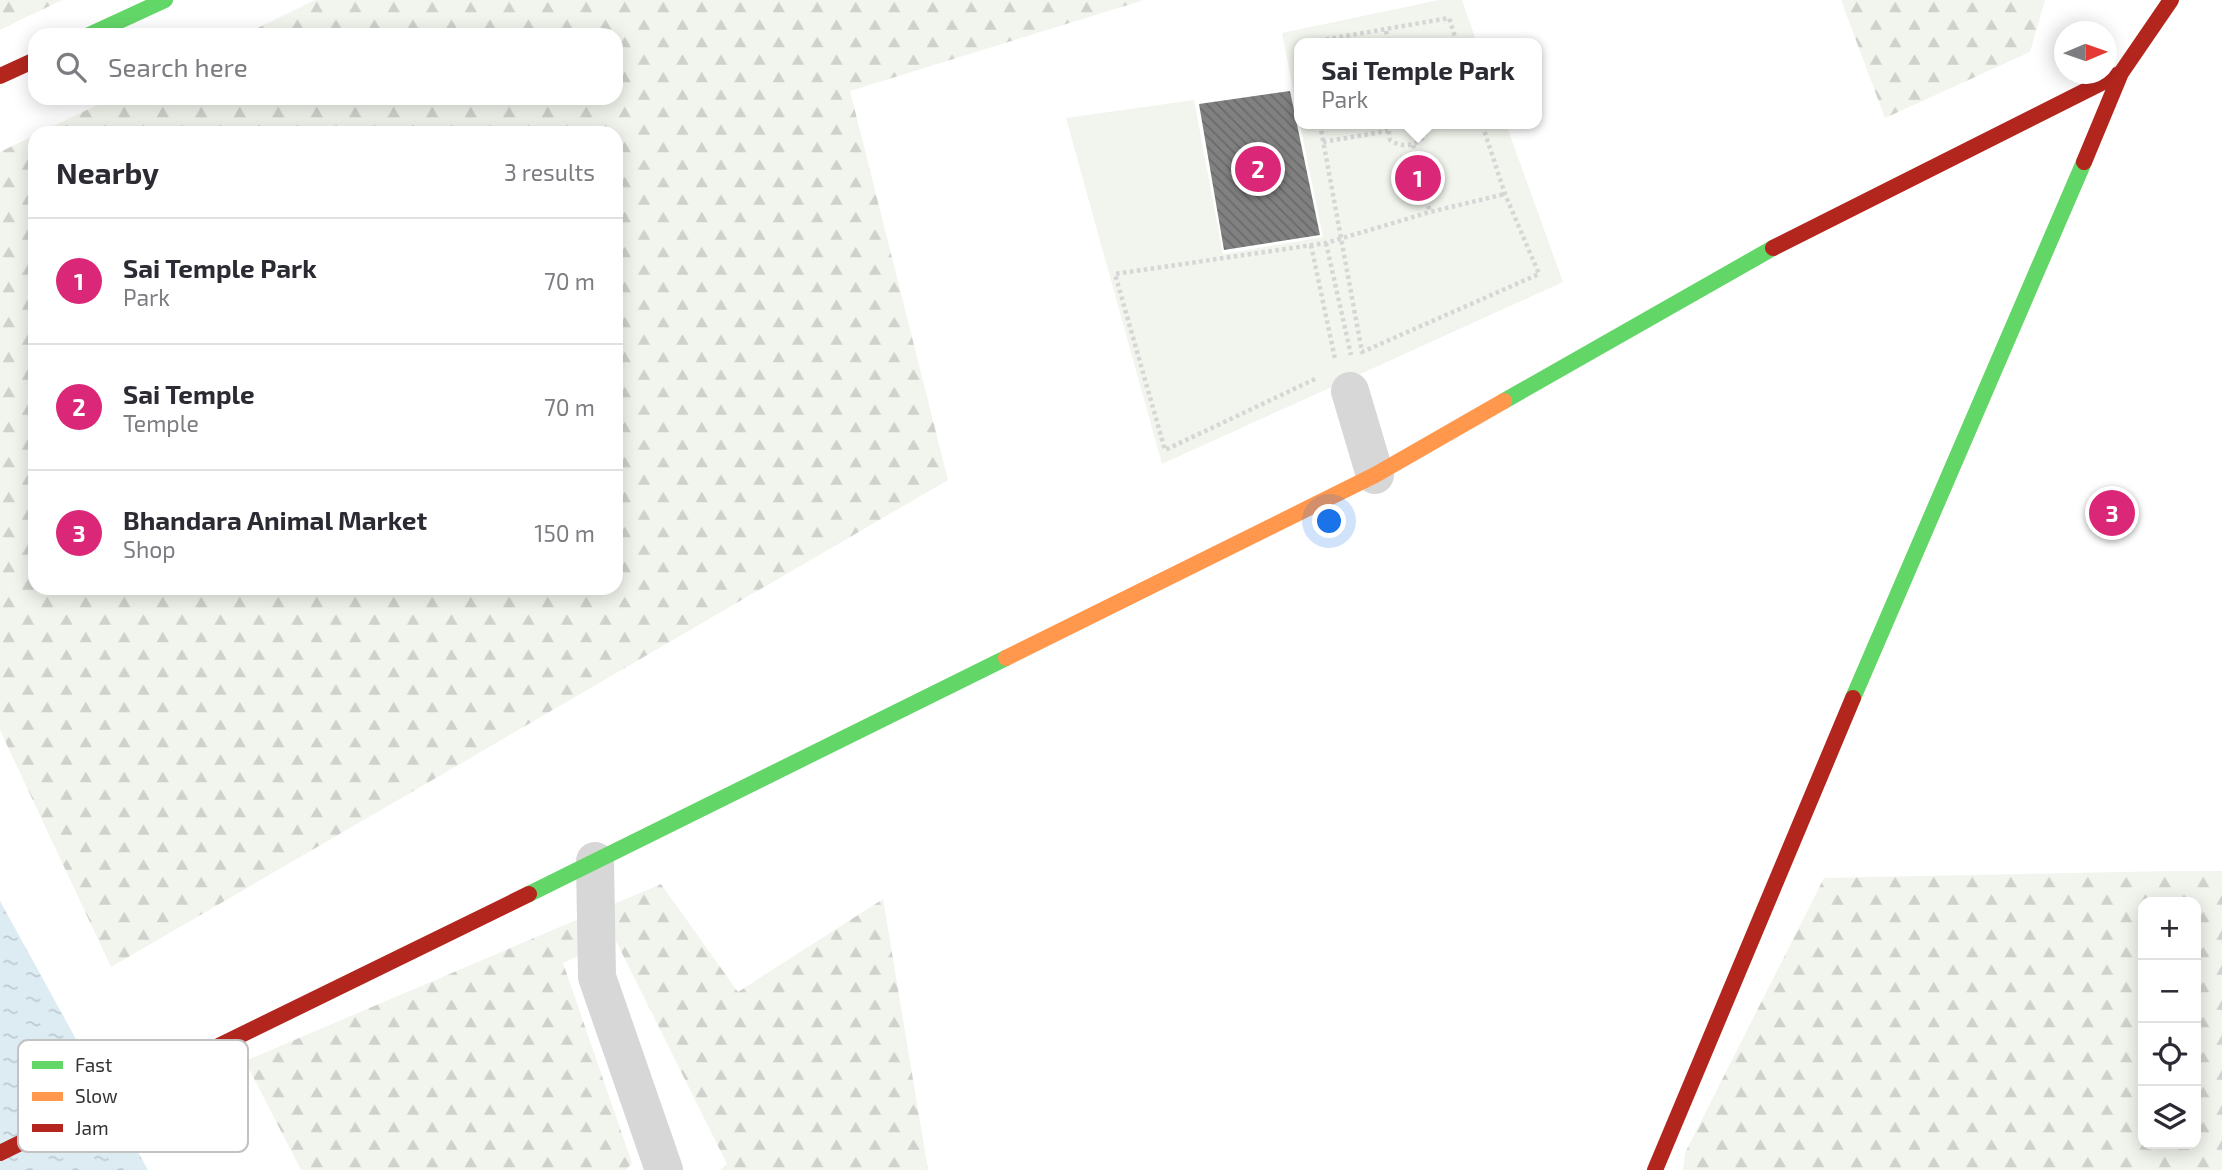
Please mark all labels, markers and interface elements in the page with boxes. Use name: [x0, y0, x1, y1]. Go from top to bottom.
north arrow: [2054, 21, 2117, 84]
search box: [28, 28, 623, 105]
popup: [1294, 38, 1542, 129]
icon: search: [52, 48, 90, 86]
text: Search here: [108, 51, 248, 82]
text: Sai Temple Park: [1321, 54, 1515, 85]
text: Park: [1321, 85, 1368, 113]
pin: 2: [1235, 143, 1281, 195]
pin: 1: [1395, 152, 1441, 204]
text: Nearby: [56, 154, 159, 190]
text: 3 results: [504, 158, 595, 186]
text: Sai Temple Park: [123, 252, 317, 283]
text: 1: [74, 267, 84, 295]
text: 70 m: [544, 267, 595, 295]
text: Park: [123, 283, 170, 311]
text: Sai Temple: [123, 378, 255, 409]
text: 2: [72, 393, 86, 421]
text: 70 m: [544, 393, 595, 421]
text: Temple: [123, 409, 199, 437]
pin: 3: [2089, 487, 2135, 539]
text: Bhandara Animal Market: [123, 504, 427, 535]
your location: [1312, 504, 1346, 538]
text: 3: [72, 519, 86, 547]
text: 150 m: [534, 519, 595, 547]
text: Shop: [123, 535, 176, 563]
map controls: [2138, 897, 2201, 1149]
button: +: [2138, 897, 2201, 960]
button: −: [2138, 960, 2201, 1023]
button: locate: [2138, 1023, 2201, 1086]
legend: [18, 1040, 248, 1152]
text: Fast: [75, 1053, 112, 1076]
text: Slow: [75, 1084, 118, 1107]
button: layers: [2138, 1086, 2201, 1149]
text: Jam: [75, 1116, 109, 1139]

